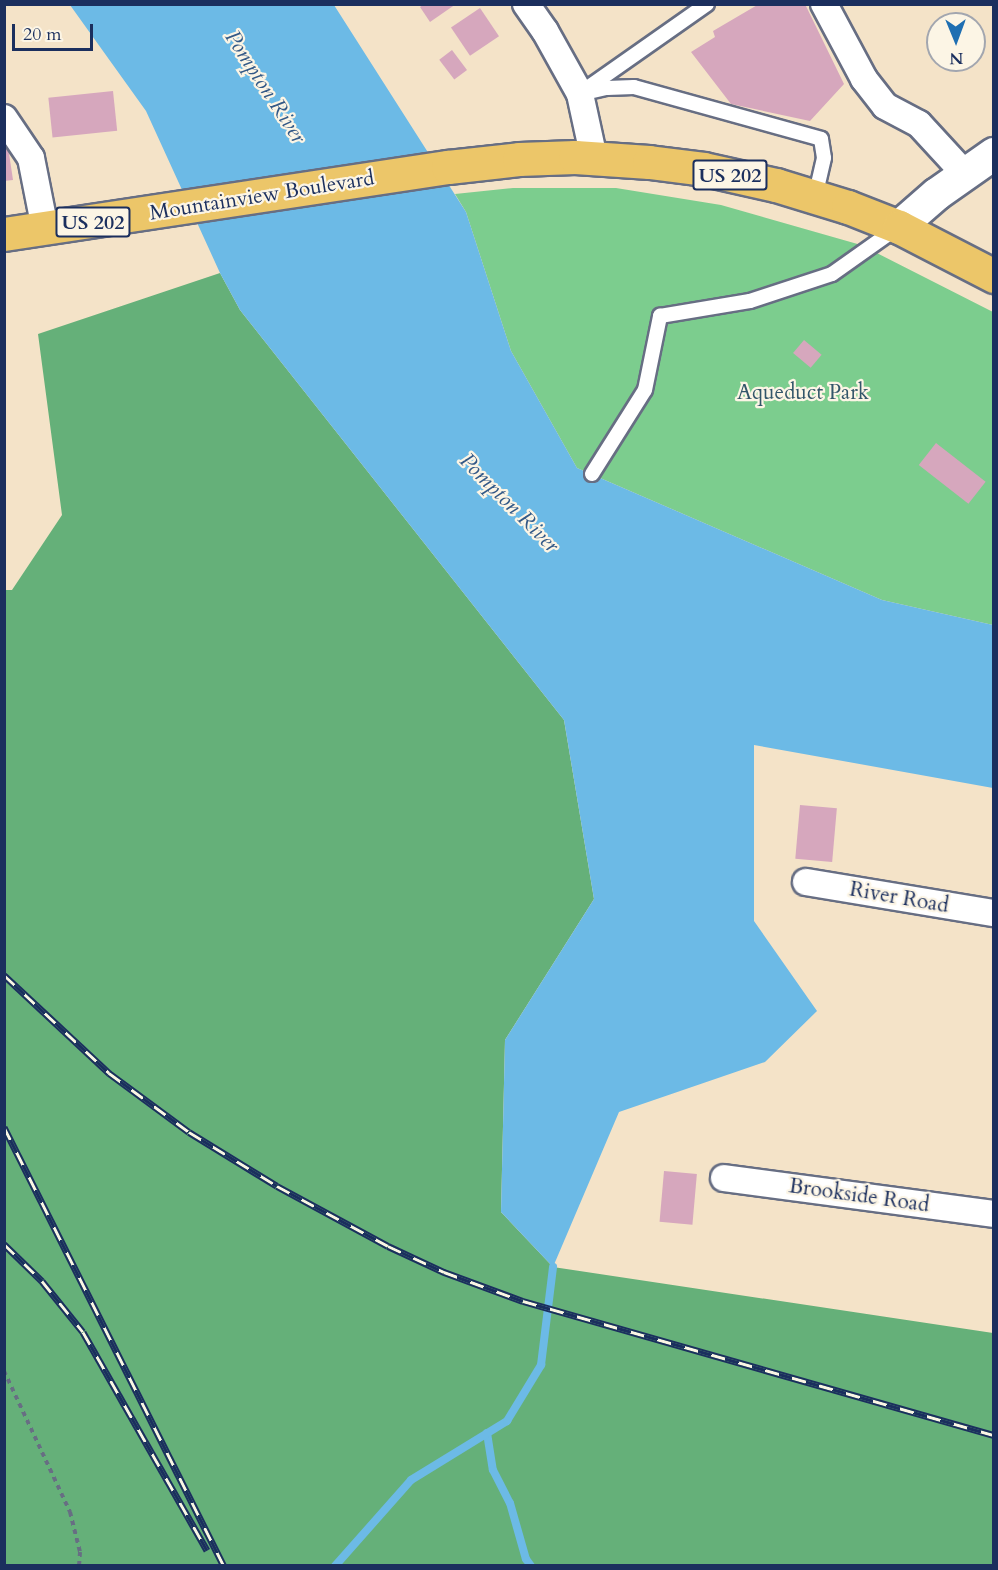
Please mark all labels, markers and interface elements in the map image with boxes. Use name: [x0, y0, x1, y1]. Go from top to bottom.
scale bar: [15, 12, 96, 50]
north arrow: [926, 12, 986, 72]
text: 20 m: [23, 22, 62, 47]
water label: Pompton River: [219, 26, 311, 148]
text: N: [949, 47, 963, 69]
road number: US 202: [691, 158, 769, 192]
street label: Mountainview Boulevard: [148, 166, 376, 226]
road number: US 202: [54, 205, 132, 239]
park label: Aqueduct Park: [737, 380, 869, 406]
water label: Pompton River: [454, 448, 564, 558]
street label: River Road: [848, 877, 950, 919]
street label: Brookside Road: [787, 1174, 931, 1218]

